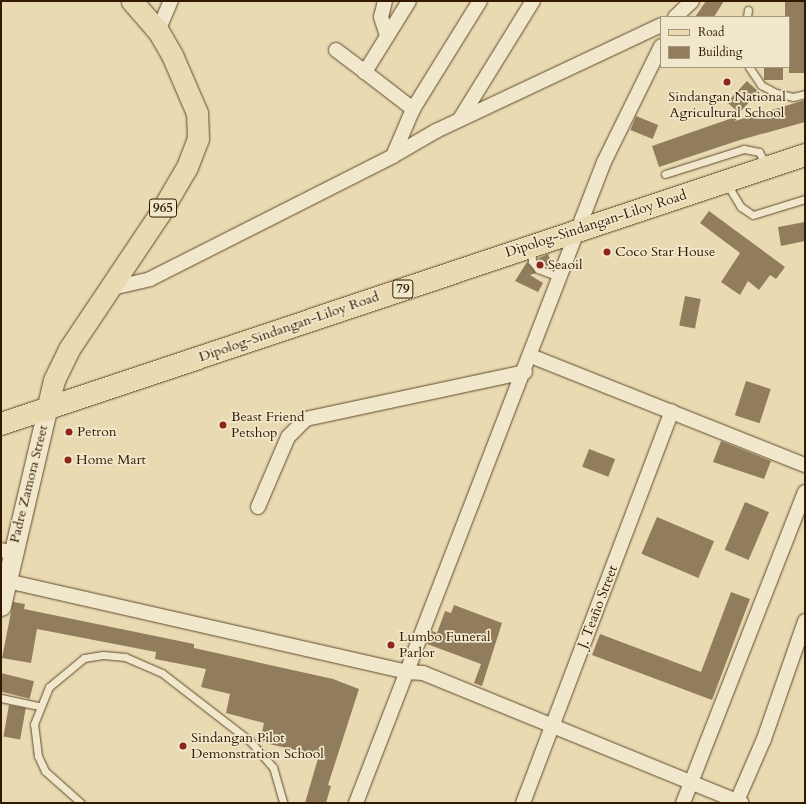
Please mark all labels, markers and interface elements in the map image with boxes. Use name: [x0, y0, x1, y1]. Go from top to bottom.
legend: [660, 16, 790, 68]
text: Road: [698, 24, 724, 40]
text: Building: [698, 44, 742, 60]
marker: Sindangan National Agricultural School: [722, 77, 732, 87]
place label: Sindangan National Agricultural School: [668, 89, 786, 122]
street label: Dipolog-Sindangan-Liloy Road: [503, 187, 689, 261]
road number: 965: [149, 197, 177, 219]
place label: Coco Star House: [615, 244, 715, 260]
marker: Coco Star House: [602, 247, 612, 257]
place label: Seaoil: [548, 257, 582, 273]
marker: Seaoil: [535, 260, 545, 270]
road number: 79: [392, 278, 414, 300]
street label: Dipolog-Sindangan-Liloy Road: [197, 288, 381, 366]
place label: Beast Friend Petshop: [231, 409, 305, 442]
marker: Beast Friend Petshop: [218, 420, 228, 430]
street label: Padre Zamora Street: [6, 423, 52, 545]
place label: Petron: [77, 424, 117, 440]
marker: Petron: [64, 427, 74, 437]
place label: Home Mart: [76, 452, 146, 468]
marker: Home Mart: [63, 455, 73, 465]
street label: J. Teaño Street: [574, 563, 622, 651]
place label: Lumbo Funeral Parlor: [399, 629, 491, 662]
marker: Lumbo Funeral Parlor: [386, 640, 396, 650]
place label: Sindangan Pilot Demonstration School: [191, 730, 324, 762]
marker: Sindangan Pilot Demonstration School: [178, 741, 188, 751]

